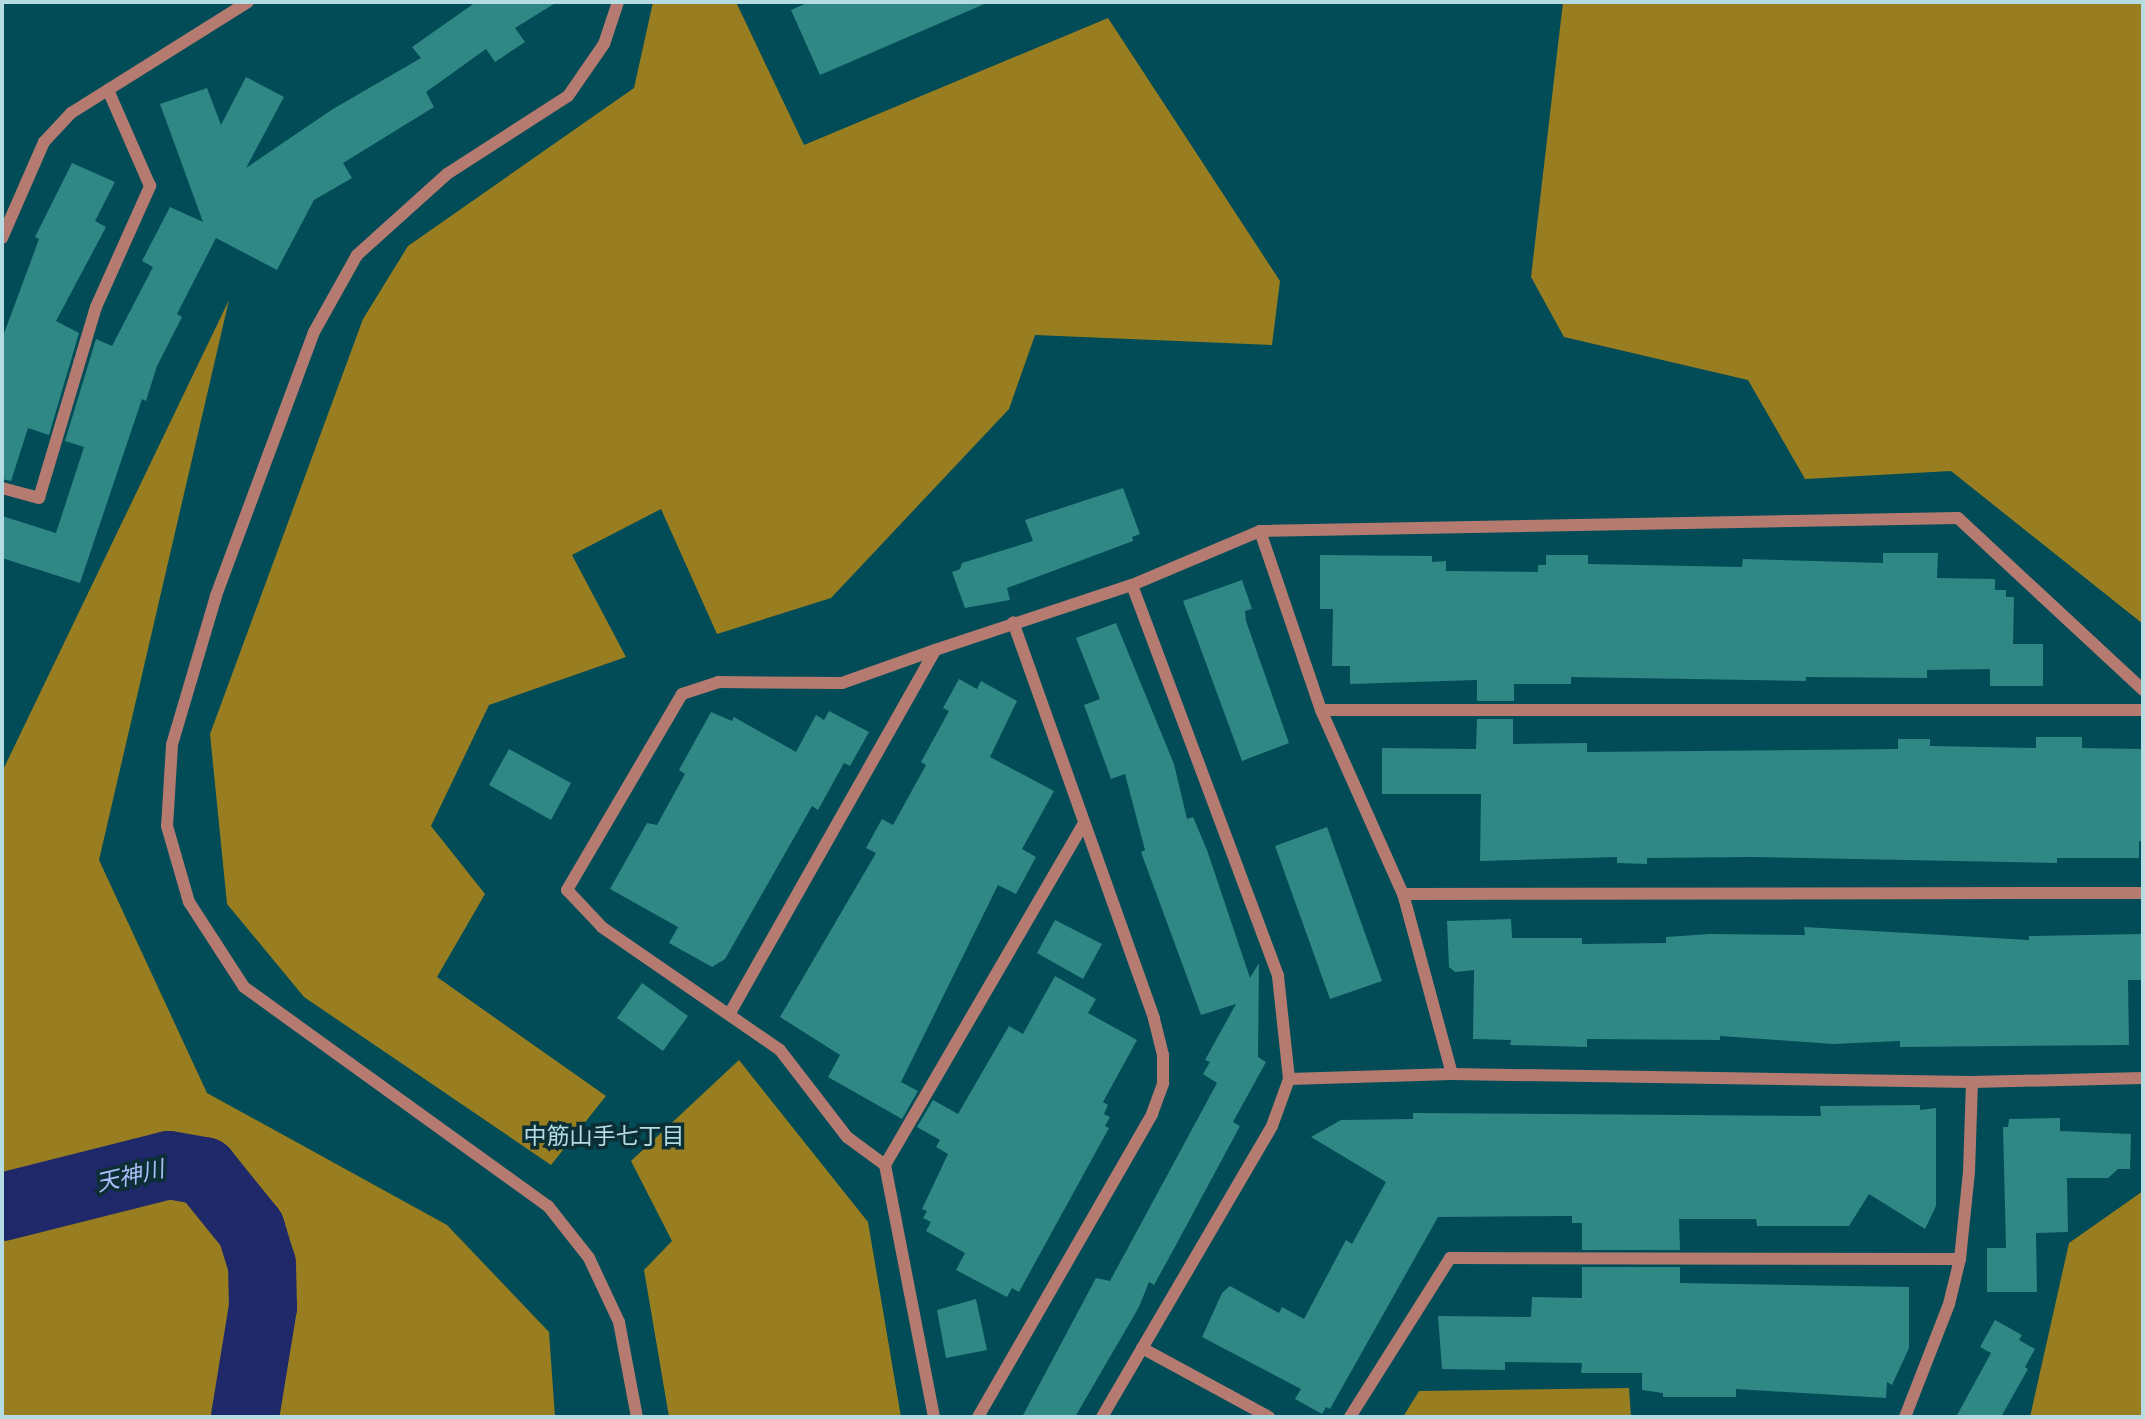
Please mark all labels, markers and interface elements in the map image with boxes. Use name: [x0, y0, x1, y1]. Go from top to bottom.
district label: 中筋山手七丁目: [524, 1122, 684, 1150]
water label: 天神川: [93, 1155, 167, 1197]

